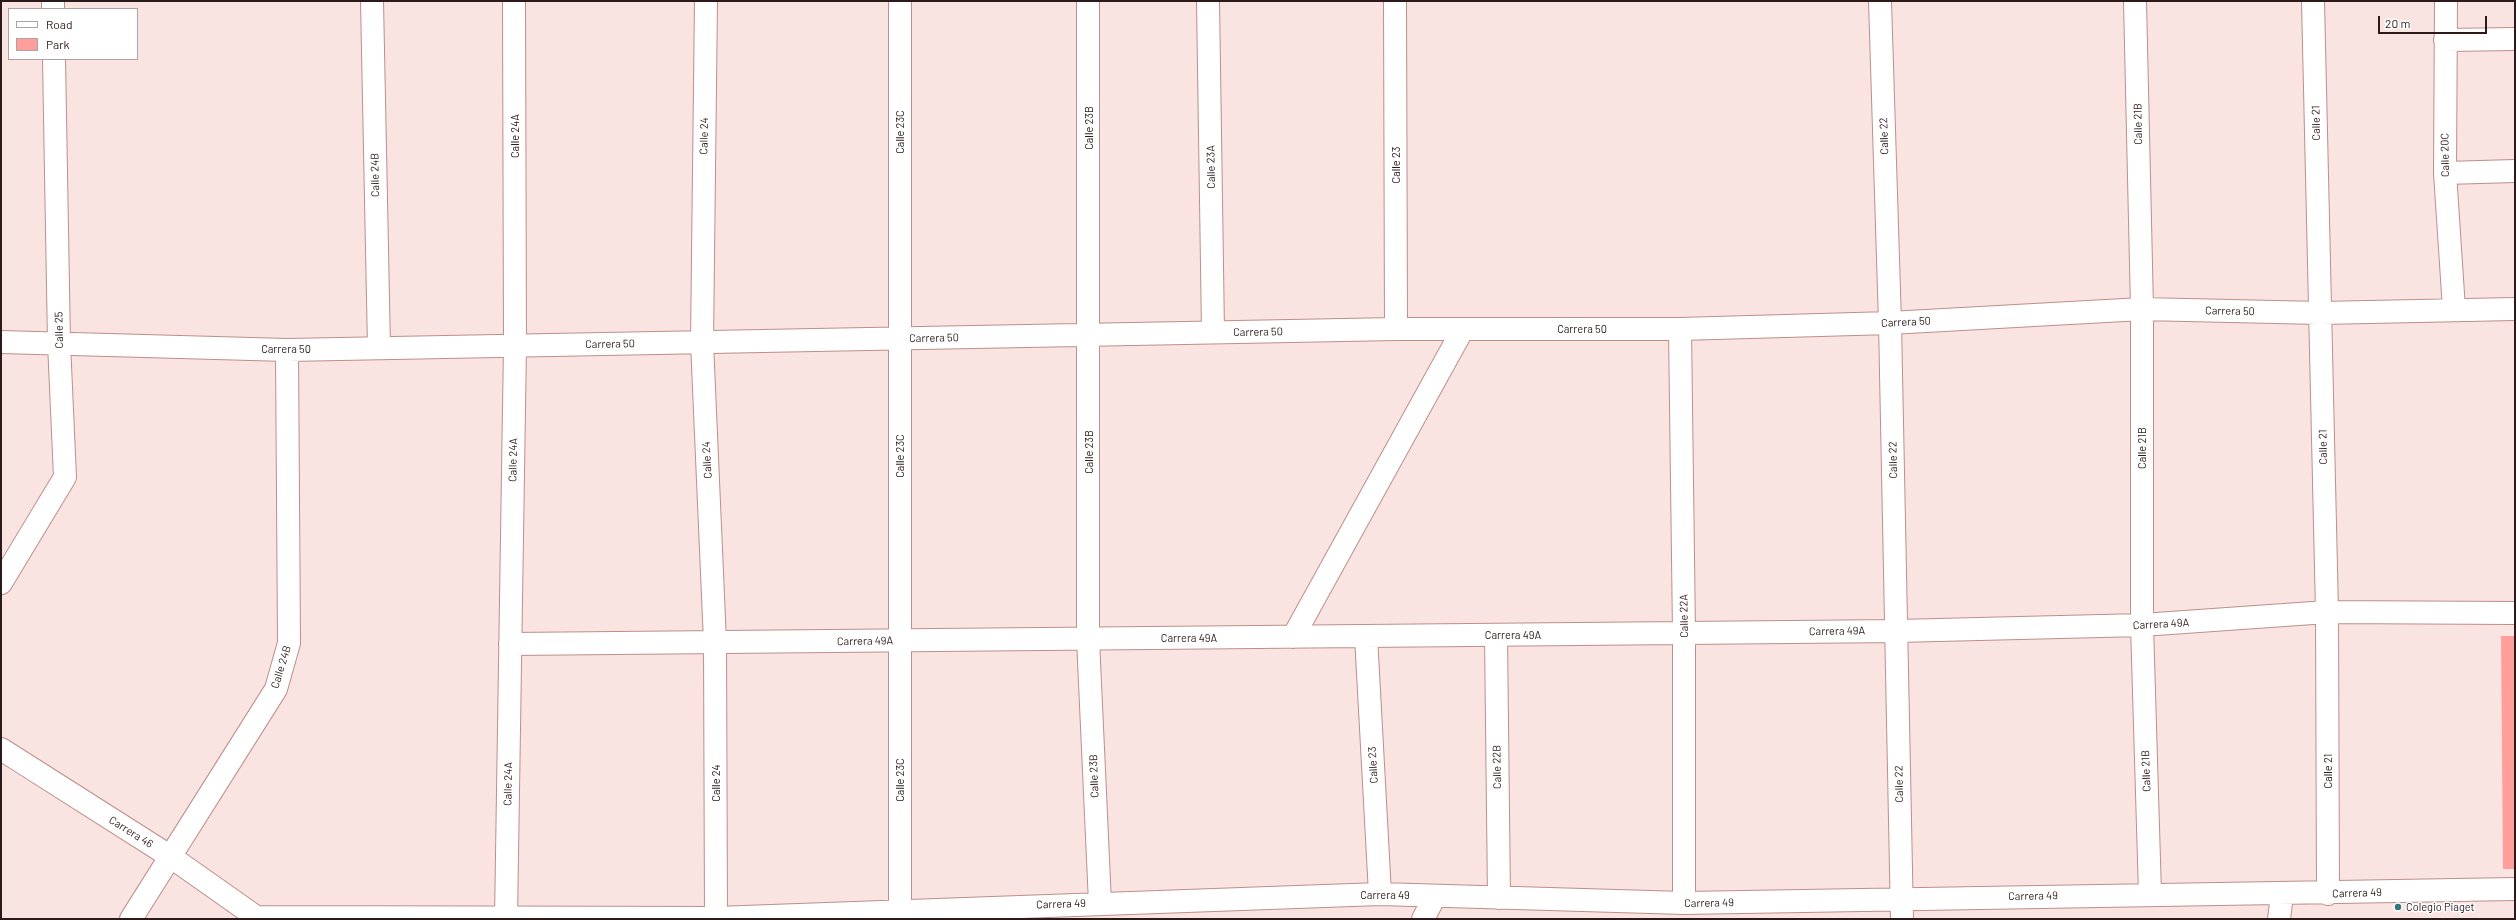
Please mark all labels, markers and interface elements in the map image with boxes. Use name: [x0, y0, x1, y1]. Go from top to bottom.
legend: [8, 8, 138, 60]
scale bar: [2380, 8, 2489, 34]
text: 20 m: [2385, 16, 2411, 30]
text: Road: [46, 17, 73, 31]
text: Park: [46, 37, 70, 51]
street label: Calle 21B: [2131, 103, 2145, 145]
street label: Calle 21: [2309, 105, 2323, 141]
street label: Calle 23B: [1082, 106, 1096, 150]
street label: Calle 23C: [893, 110, 907, 154]
street label: Calle 24A: [508, 114, 522, 158]
street label: Calle 24: [697, 117, 711, 155]
street label: Calle 22: [1877, 117, 1891, 155]
street label: Calle 20C: [2438, 133, 2452, 177]
street label: Calle 23A: [1204, 145, 1218, 189]
street label: Calle 23: [1389, 147, 1403, 183]
street label: Calle 24B: [368, 153, 382, 197]
street label: Carrera 50: [2205, 304, 2255, 318]
street label: Calle 25: [52, 311, 66, 349]
street label: Carrera 50: [1881, 314, 1931, 330]
street label: Carrera 50: [1557, 322, 1607, 336]
street label: Carrera 50: [1233, 325, 1283, 339]
street label: Carrera 50: [909, 331, 959, 345]
street label: Carrera 50: [585, 337, 635, 351]
street label: Carrera 50: [261, 342, 311, 356]
street label: Calle 21B: [2135, 427, 2149, 469]
street label: Calle 21: [2316, 429, 2330, 465]
street label: Calle 23B: [1082, 430, 1096, 474]
street label: Calle 23C: [893, 434, 907, 478]
street label: Calle 24A: [506, 438, 520, 482]
street label: Calle 24: [699, 441, 715, 479]
street label: Calle 22: [1886, 441, 1900, 479]
street label: Calle 22A: [1677, 594, 1691, 638]
street label: Carrera 49A: [2133, 616, 2189, 632]
street label: Carrera 49A: [1809, 624, 1865, 638]
street label: Carrera 49A: [1485, 628, 1541, 642]
street label: Carrera 49A: [1161, 631, 1217, 645]
street label: Carrera 49A: [837, 634, 893, 648]
street label: Calle 24B: [268, 644, 294, 690]
street label: Calle 22B: [1490, 745, 1504, 789]
street label: Calle 23: [1365, 746, 1381, 784]
street label: Calle 21B: [2139, 750, 2153, 792]
street label: Calle 23B: [1087, 754, 1101, 798]
street label: Calle 21: [2321, 754, 2335, 788]
street label: Calle 23C: [893, 758, 907, 802]
street label: Calle 24A: [501, 762, 515, 806]
street label: Calle 24: [709, 764, 723, 802]
street label: Calle 22: [1892, 765, 1906, 803]
street label: Carrera 46: [106, 813, 156, 851]
street label: Carrera 49: [2332, 886, 2382, 900]
street label: Carrera 49: [1360, 888, 1410, 902]
street label: Carrera 49: [2008, 889, 2058, 903]
street label: Carrera 49: [1684, 896, 1734, 910]
street label: Carrera 49: [1036, 897, 1086, 911]
place label: Colegio Piaget: [2406, 900, 2475, 914]
marker: Colegio Piaget: [2393, 902, 2403, 912]

